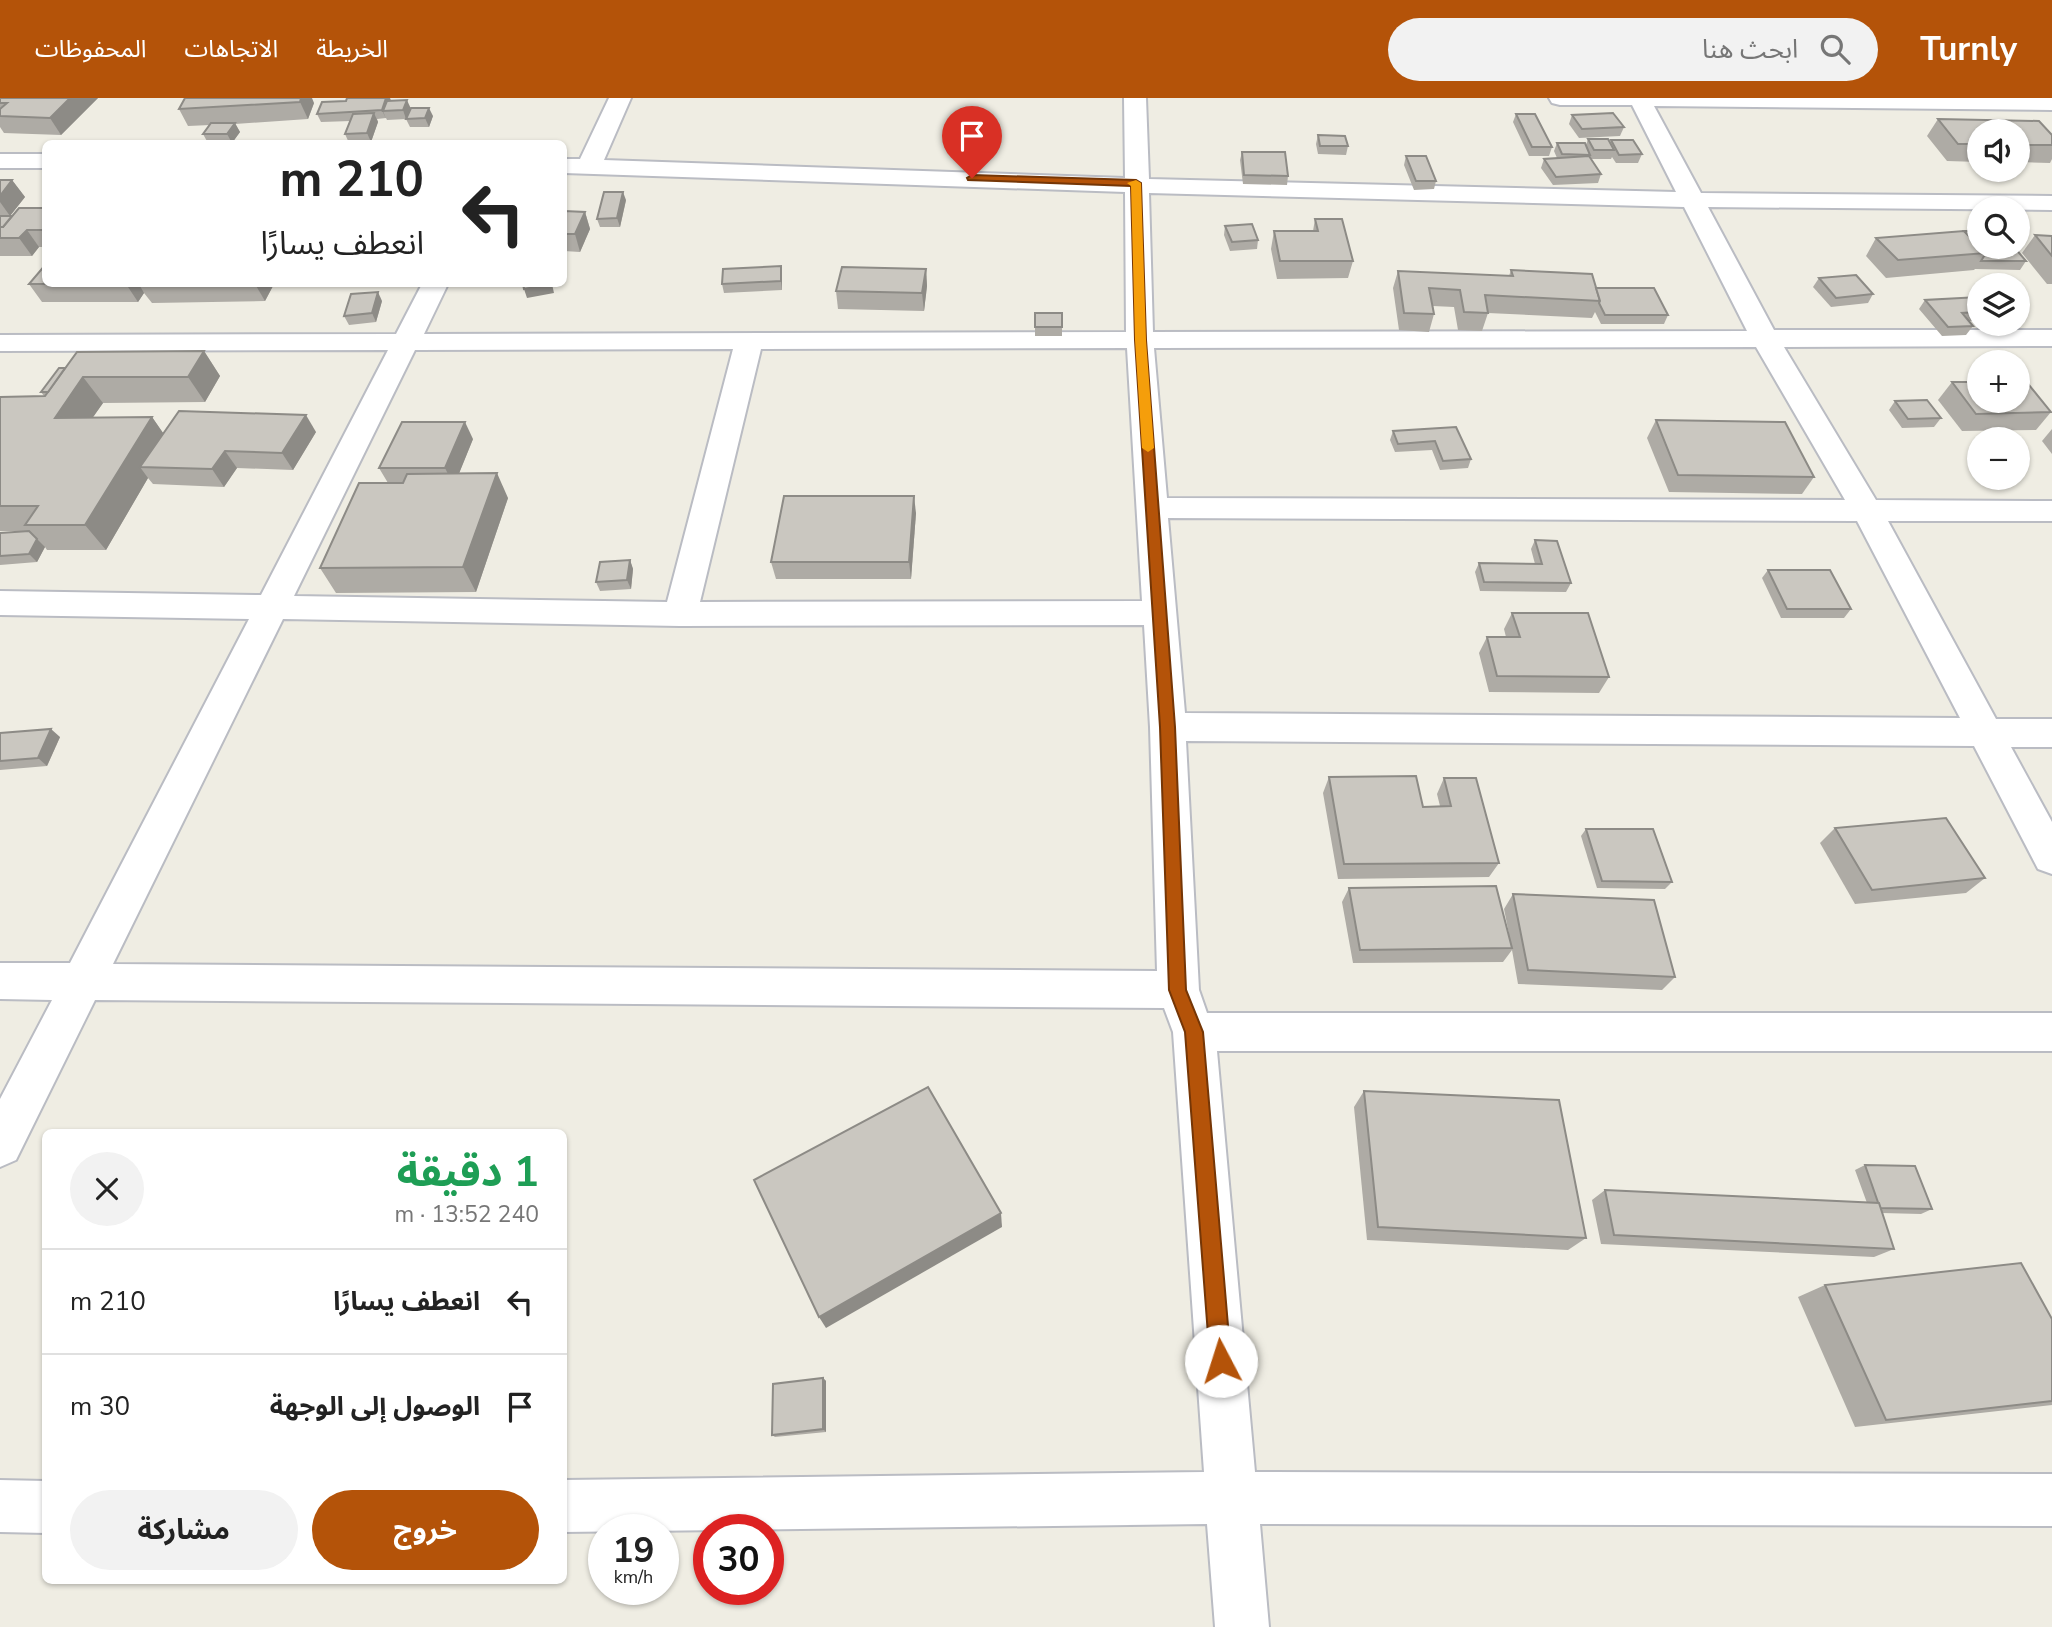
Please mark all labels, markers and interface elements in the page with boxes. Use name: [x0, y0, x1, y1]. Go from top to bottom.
search box: [1388, 18, 1878, 81]
text: Turnly: [1920, 27, 2017, 72]
icon: search: [1816, 30, 1854, 68]
text: ابحث هنا: [1702, 32, 1798, 67]
text: المحفوظات: [35, 33, 146, 65]
text: الاتجاهات: [184, 33, 278, 65]
text: الخريطة: [316, 33, 388, 65]
pin: [942, 106, 1002, 178]
icon: arrive: [953, 117, 991, 155]
map controls: [1967, 119, 2030, 490]
button: sound: [1967, 119, 2030, 182]
text: 210 m: [280, 146, 424, 213]
icon: left: [448, 168, 539, 259]
button: search: [1967, 196, 2030, 259]
text: انعطف يسارًا: [260, 222, 424, 265]
button: layers: [1967, 273, 2030, 336]
button: +: [1967, 350, 2030, 413]
button: −: [1967, 427, 2030, 490]
text: 1 دقيقة: [397, 1144, 539, 1201]
button: close: [70, 1152, 144, 1226]
text: 240 m · 13:52: [394, 1199, 539, 1230]
icon: left: [501, 1283, 539, 1321]
text: 210 m: [70, 1284, 146, 1319]
text: انعطف يسارًا: [333, 1284, 480, 1319]
position arrow: [1184, 1324, 1258, 1398]
icon: arrive: [501, 1388, 539, 1426]
text: 30 m: [70, 1389, 130, 1424]
text: الوصول إلى الوجهة: [270, 1389, 480, 1424]
button: مشاركة: [70, 1490, 298, 1570]
button: خروج: [312, 1490, 539, 1570]
speed limit sign: 30: [693, 1514, 784, 1605]
text: 19: [612, 1527, 655, 1574]
text: km/h: [614, 1565, 653, 1589]

